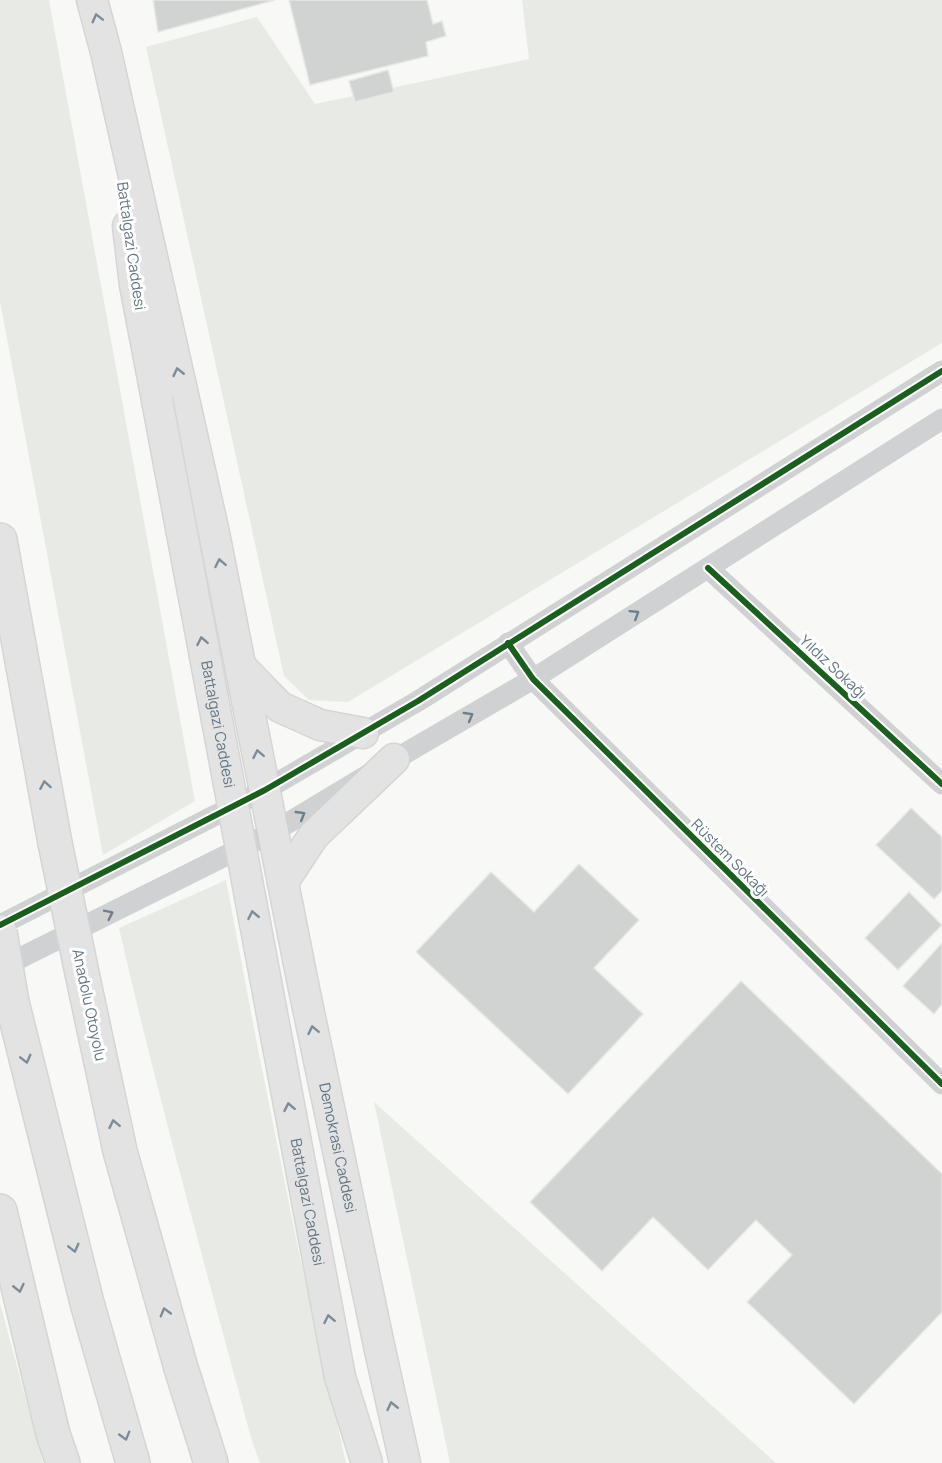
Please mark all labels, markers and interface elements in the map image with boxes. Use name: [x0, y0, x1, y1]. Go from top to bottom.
one-way arrow: [92, 13, 105, 23]
street label: Battalgazi Caddesi: [112, 181, 151, 311]
one-way arrow: [172, 367, 185, 377]
one-way arrow: [214, 558, 227, 568]
one-way arrow: [629, 610, 639, 622]
street label: Yıldız Sokağı: [795, 630, 872, 703]
one-way arrow: [196, 636, 209, 646]
street label: Battalgazi Caddesi: [196, 659, 240, 790]
one-way arrow: [463, 712, 473, 723]
one-way arrow: [252, 749, 265, 759]
one-way arrow: [39, 781, 52, 791]
one-way arrow: [295, 811, 305, 823]
street label: Rüstem Sokağı: [687, 814, 774, 901]
one-way arrow: [102, 909, 113, 921]
one-way arrow: [247, 911, 260, 921]
street label: Anadolu Otoyolu: [67, 947, 112, 1063]
one-way arrow: [307, 1025, 320, 1035]
one-way arrow: [19, 1054, 32, 1064]
street label: Demokrasi Caddesi: [314, 1081, 362, 1215]
one-way arrow: [283, 1102, 296, 1112]
one-way arrow: [109, 1119, 122, 1129]
street label: Battalgazi Caddesi: [286, 1136, 330, 1267]
one-way arrow: [66, 1243, 79, 1253]
one-way arrow: [11, 1283, 24, 1293]
one-way arrow: [160, 1307, 172, 1318]
one-way arrow: [323, 1315, 336, 1325]
one-way arrow: [386, 1401, 399, 1411]
one-way arrow: [118, 1430, 130, 1441]

